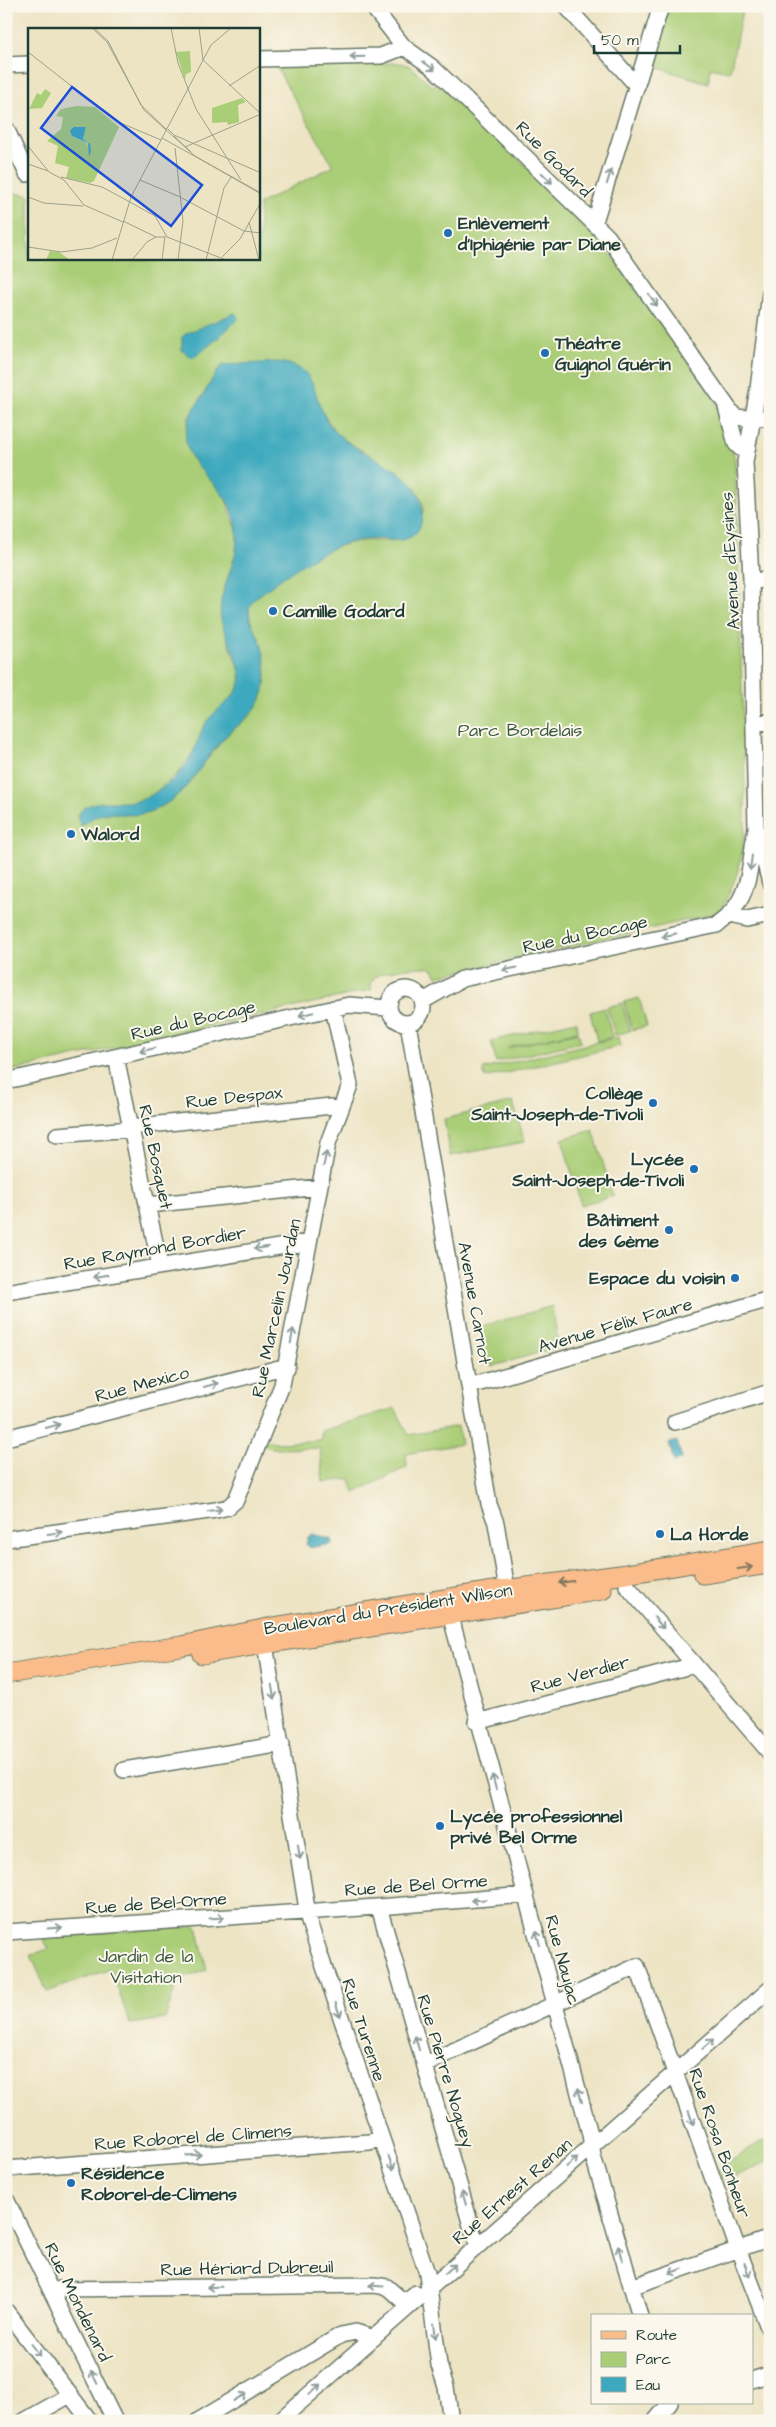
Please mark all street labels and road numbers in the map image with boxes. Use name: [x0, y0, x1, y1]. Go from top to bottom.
street label: Rue Godard: [510, 115, 598, 203]
street label: Avenue d'Eysines: [714, 491, 748, 630]
street label: Rue du Bocage: [520, 909, 650, 961]
street label: Rue du Bocage: [128, 994, 258, 1048]
street label: Rue Despax: [185, 1080, 284, 1115]
street label: Rue Bosquet: [132, 1103, 179, 1212]
street label: Rue Marcelin Jourdan: [245, 1217, 308, 1400]
street label: Rue Raymond Bordier: [62, 1220, 249, 1278]
street label: Avenue Carnot: [451, 1240, 498, 1367]
street label: Avenue Félix Faure: [535, 1291, 696, 1359]
street label: Rue Mexico: [92, 1360, 192, 1409]
street label: Boulevard du Président Wilson: [262, 1578, 514, 1641]
street label: Rue Verdier: [528, 1649, 632, 1700]
street label: Rue de Bel Orme: [344, 1868, 489, 1903]
street label: Rue de Bel-Orme: [84, 1886, 228, 1921]
street label: Rue Naujac: [539, 1912, 587, 2008]
street label: Rue Turenne: [335, 1976, 392, 2085]
street label: Rue Pierre Noguey: [409, 1991, 481, 2151]
street label: Rue Rosa Bonheur: [682, 2065, 757, 2221]
street label: Rue Roborel de Climens: [93, 2118, 293, 2157]
street label: Rue Ernest Renan: [447, 2132, 578, 2251]
street label: Rue Mondenard: [38, 2239, 117, 2366]
street label: Rue Hériard Dubreuil: [160, 2254, 334, 2283]

